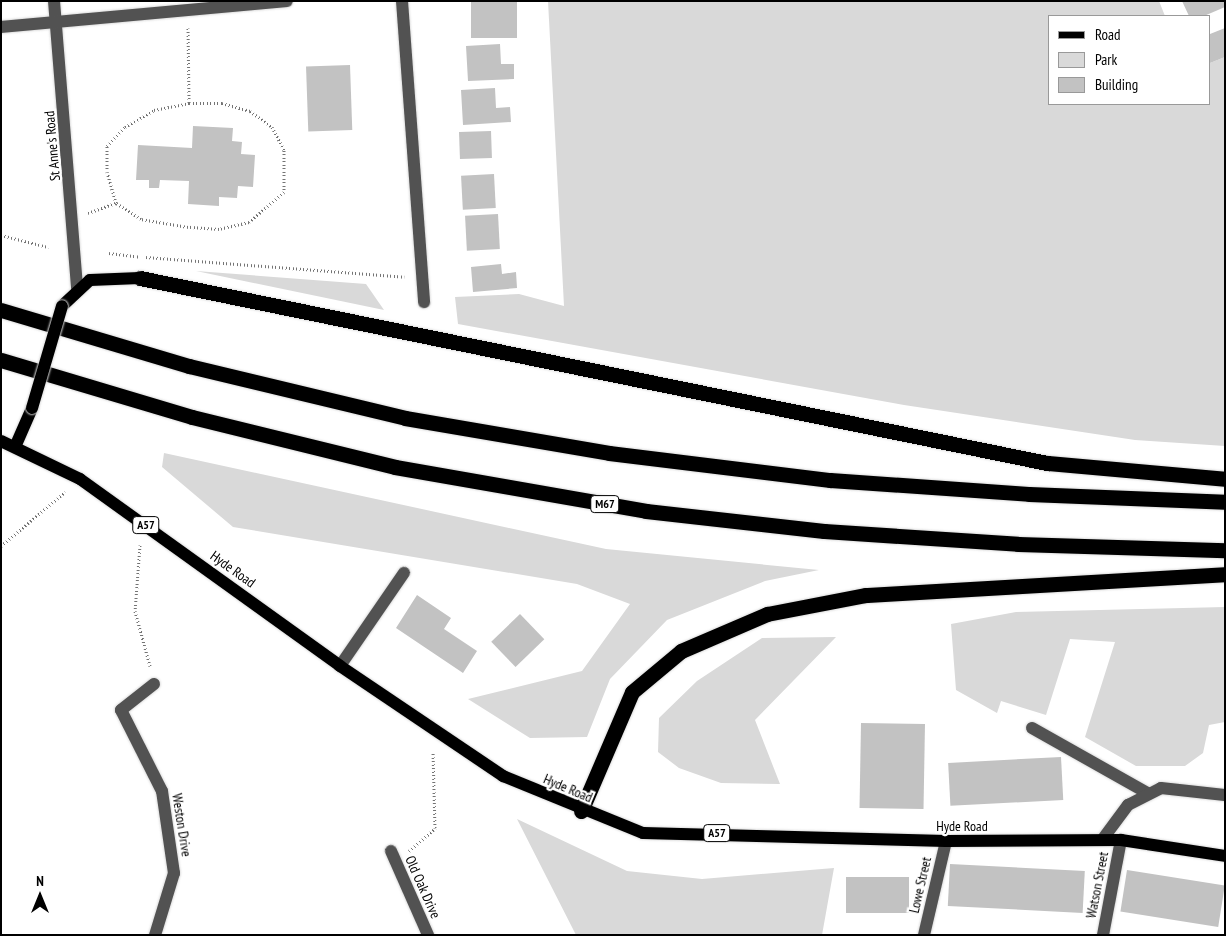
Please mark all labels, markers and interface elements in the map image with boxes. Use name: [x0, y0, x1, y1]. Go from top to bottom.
legend: [1048, 15, 1211, 105]
text: Road: [1095, 25, 1121, 44]
text: Park: [1095, 50, 1117, 69]
text: Building: [1095, 75, 1138, 94]
street label: St Anne's Road: [41, 110, 63, 182]
road number: M67: [590, 494, 620, 514]
road number: A57: [132, 516, 160, 534]
street label: Hyde Road: [207, 547, 259, 591]
street label: Hyde Road: [541, 770, 595, 806]
street label: Weston Drive: [169, 792, 195, 858]
street label: Hyde Road: [936, 818, 988, 834]
road number: A57: [703, 824, 731, 842]
street label: Watson Street: [1082, 850, 1112, 920]
street label: Old Oak Drive: [402, 853, 444, 921]
street label: Lowe Street: [905, 855, 935, 915]
north arrow: [15, 871, 65, 921]
text: N: [36, 872, 44, 890]

